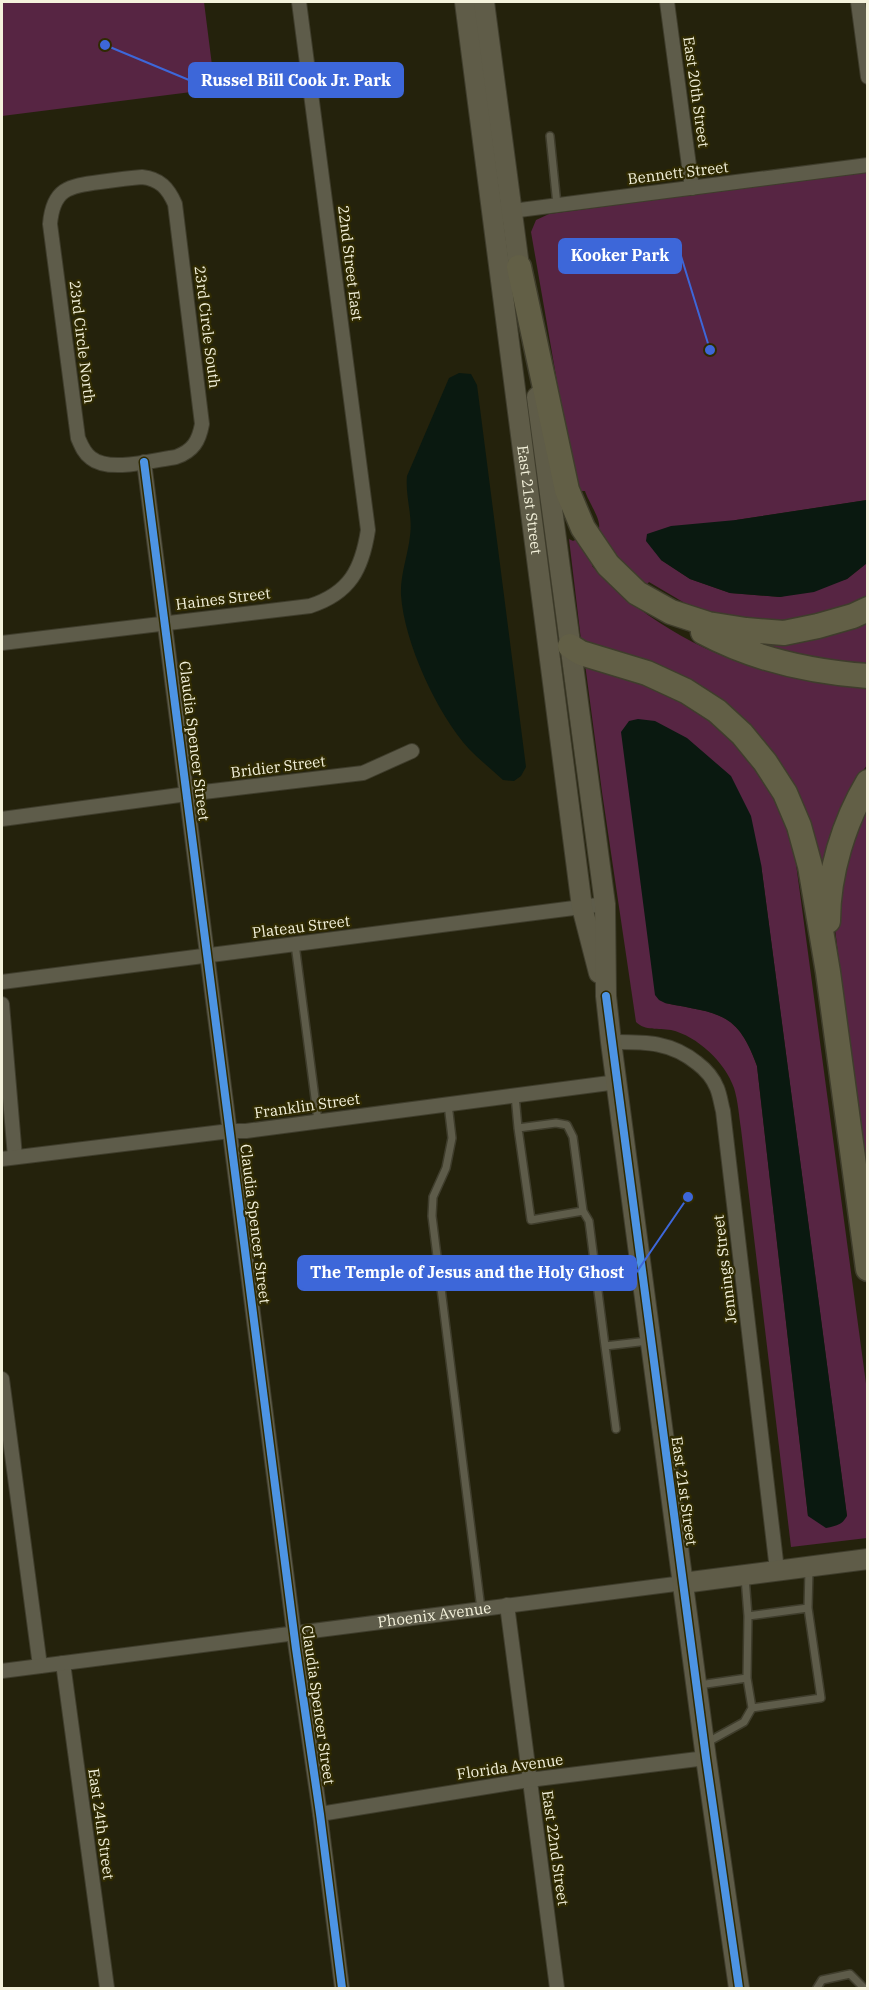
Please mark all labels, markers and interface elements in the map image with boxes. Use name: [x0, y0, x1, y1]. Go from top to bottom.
street label: East 20th Street: [679, 35, 714, 149]
callout: Russel Bill Cook Jr. Park: [189, 63, 403, 97]
text: Russel Bill Cook Jr. Park: [201, 70, 391, 90]
street label: Bennett Street: [626, 157, 729, 188]
street label: 22nd Street East: [334, 204, 367, 322]
callout: Kooker Park: [559, 239, 681, 273]
text: Kooker Park: [571, 245, 669, 265]
street label: 23rd Circle South: [191, 265, 224, 389]
street label: 23rd Circle North: [66, 279, 99, 404]
street label: East 21st Street: [513, 444, 546, 556]
street label: Haines Street: [174, 583, 271, 614]
street label: Claudia Spencer Street: [175, 660, 214, 822]
street label: Bridier Street: [229, 751, 327, 782]
street label: Plateau Street: [251, 911, 351, 942]
street label: Franklin Street: [253, 1089, 361, 1122]
street label: Claudia Spencer Street: [236, 1143, 275, 1305]
street label: Jennings Street: [708, 1214, 741, 1324]
callout: The Temple of Jesus and the Holy Ghost: [298, 1256, 636, 1290]
text: The Temple of Jesus and the Holy Ghost: [310, 1262, 624, 1282]
street label: East 21st Street: [667, 1435, 702, 1547]
street label: Phoenix Avenue: [376, 1598, 492, 1631]
street label: Claudia Spencer Street: [298, 1624, 339, 1786]
street label: Florida Avenue: [456, 1750, 564, 1783]
street label: East 24th Street: [84, 1767, 119, 1881]
street label: East 22nd Street: [538, 1789, 573, 1907]

